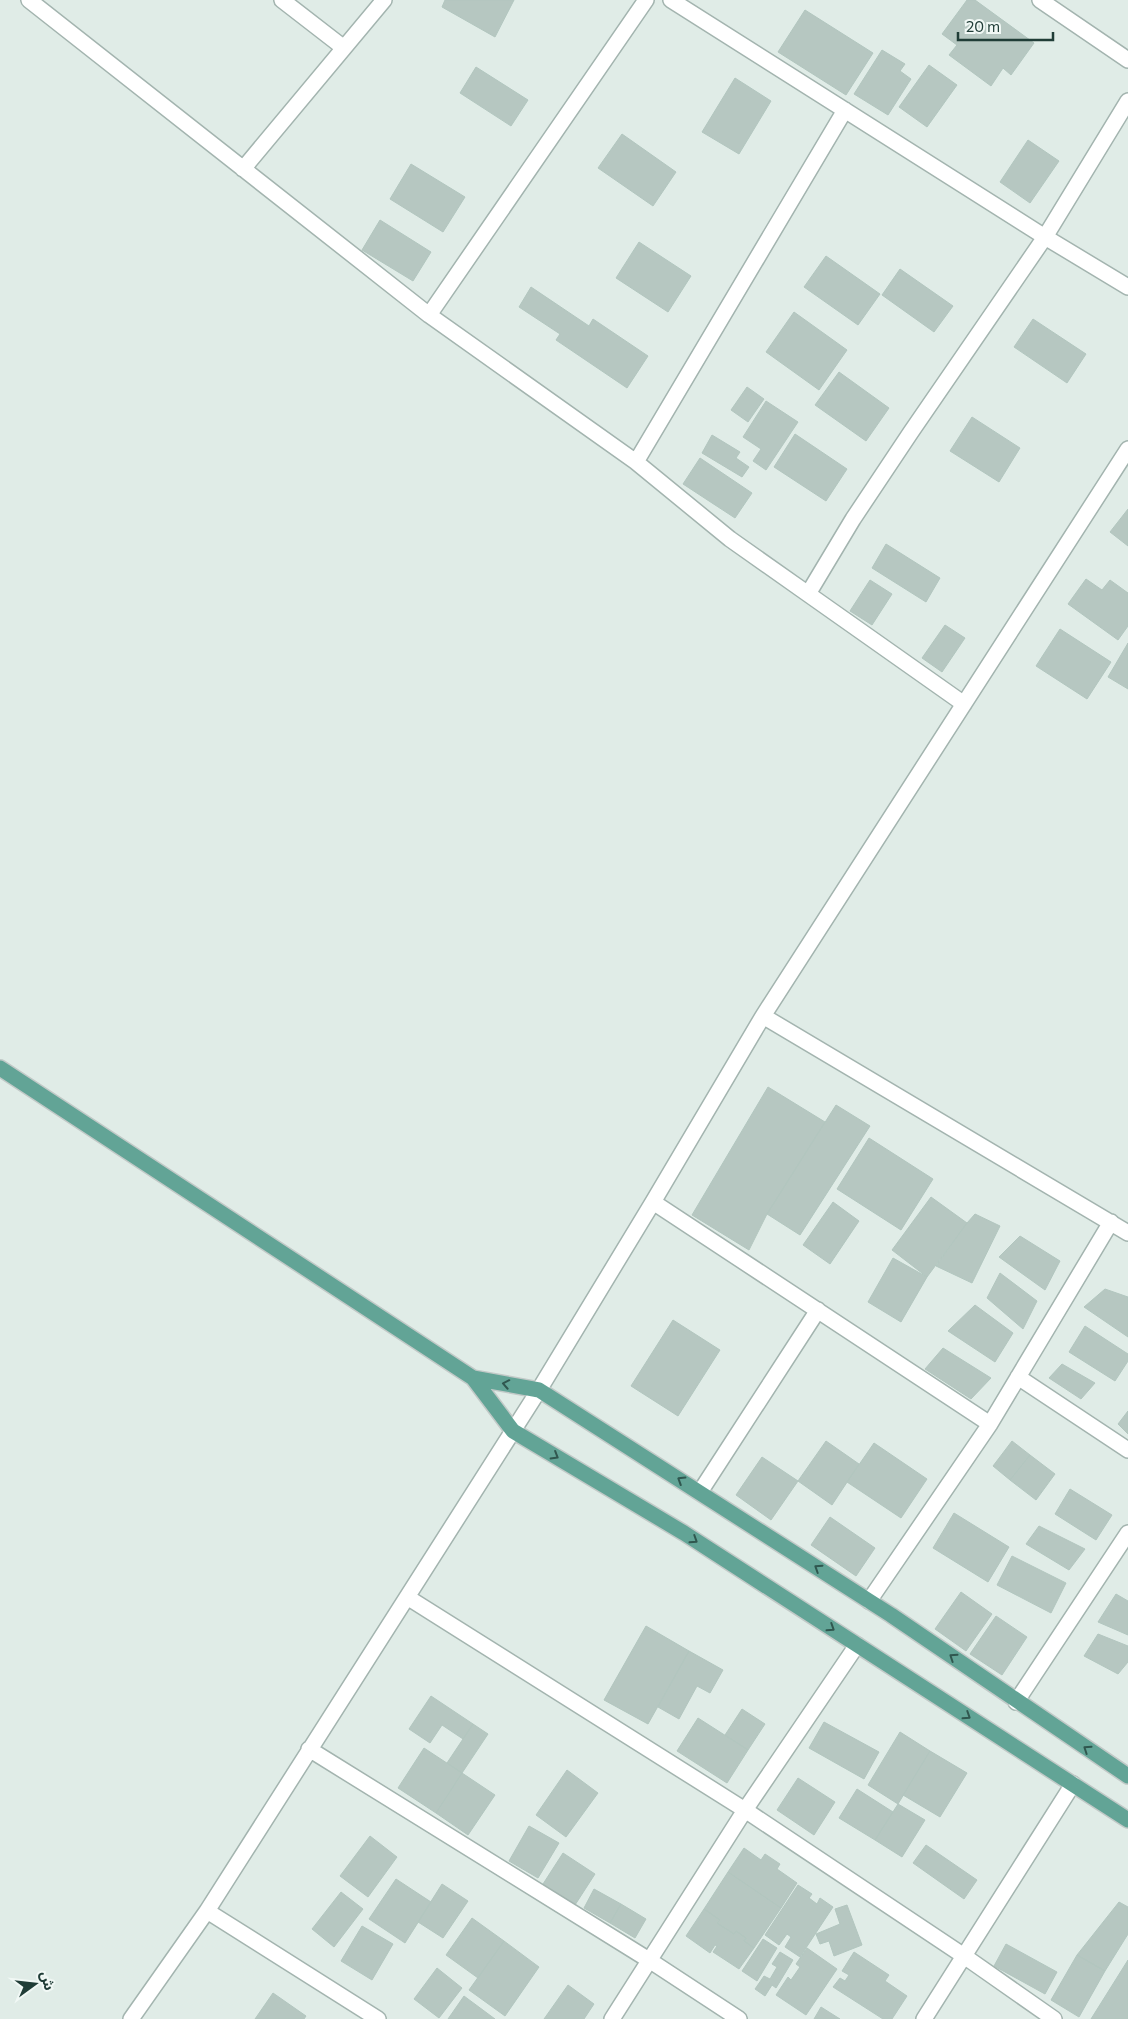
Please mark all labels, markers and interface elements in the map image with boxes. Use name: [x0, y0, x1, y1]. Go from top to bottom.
scale bar: [958, 10, 1053, 42]
text: 20 m: [966, 17, 1000, 35]
one-way arrow: [502, 1380, 511, 1390]
one-way arrow: [549, 1450, 558, 1460]
one-way arrow: [677, 1477, 686, 1487]
one-way arrow: [689, 1534, 698, 1543]
one-way arrow: [814, 1564, 823, 1574]
one-way arrow: [825, 1622, 834, 1631]
one-way arrow: [950, 1654, 959, 1663]
one-way arrow: [961, 1710, 971, 1719]
one-way arrow: [1084, 1746, 1093, 1755]
north arrow: [10, 1959, 60, 2009]
text: ش: [37, 1969, 59, 1992]

